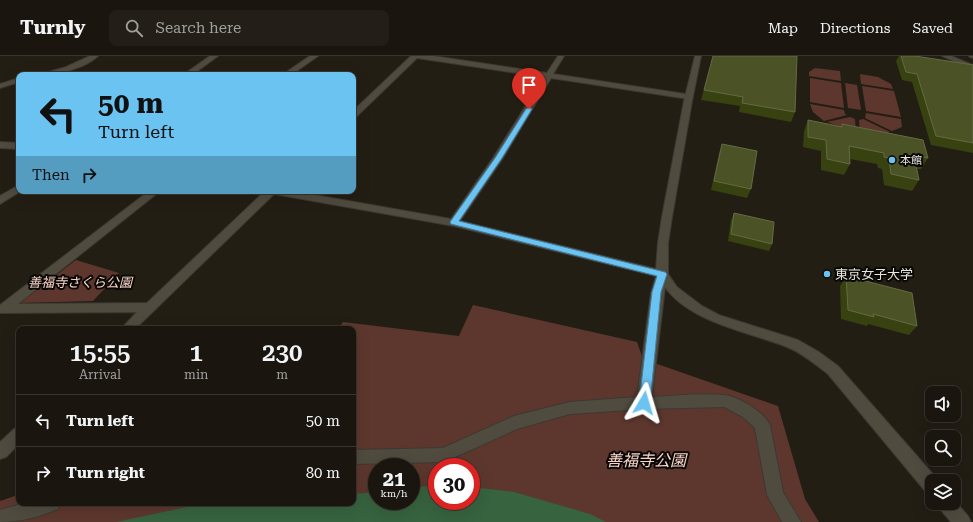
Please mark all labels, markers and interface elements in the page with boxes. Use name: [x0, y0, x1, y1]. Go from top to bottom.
search box: [109, 10, 389, 46]
text: Turnly: [20, 16, 85, 39]
icon: search: [123, 17, 145, 39]
text: Search here: [155, 19, 241, 37]
text: Map: [768, 20, 798, 36]
text: Directions: [820, 20, 890, 36]
text: Saved: [912, 20, 953, 36]
pin: [512, 68, 546, 109]
icon: arrive: [518, 74, 540, 96]
text: 50 m: [98, 87, 163, 120]
icon: left: [32, 88, 84, 140]
text: Turn left: [98, 121, 174, 142]
place label: 本館: [900, 154, 922, 167]
marker: 本館: [887, 155, 897, 165]
icon: right: [78, 164, 100, 186]
text: Then: [32, 166, 70, 184]
place label: 東京女子大学: [835, 267, 913, 282]
marker: 東京女子大学: [822, 269, 832, 279]
park label: 善福寺さくら公園: [28, 275, 134, 290]
text: 15:55: [70, 339, 130, 367]
text: 1: [190, 339, 203, 367]
text: 230: [262, 339, 302, 367]
text: Arrival: [79, 367, 121, 382]
text: min: [184, 367, 208, 382]
text: m: [276, 367, 288, 382]
position arrow: [623, 382, 665, 424]
map controls: [925, 386, 961, 510]
button: sound: [925, 386, 961, 422]
icon: left: [32, 410, 54, 432]
text: Turn left: [66, 412, 134, 430]
text: 50 m: [306, 412, 340, 430]
button: search: [925, 430, 961, 466]
park label: 善福寺公園: [606, 451, 688, 470]
speed limit sign: 30: [428, 458, 480, 510]
icon: right: [32, 462, 54, 484]
text: Turn right: [66, 464, 145, 482]
text: 80 m: [306, 464, 340, 482]
text: 21: [383, 467, 405, 491]
button: layers: [925, 474, 961, 510]
text: km/h: [381, 488, 407, 499]

